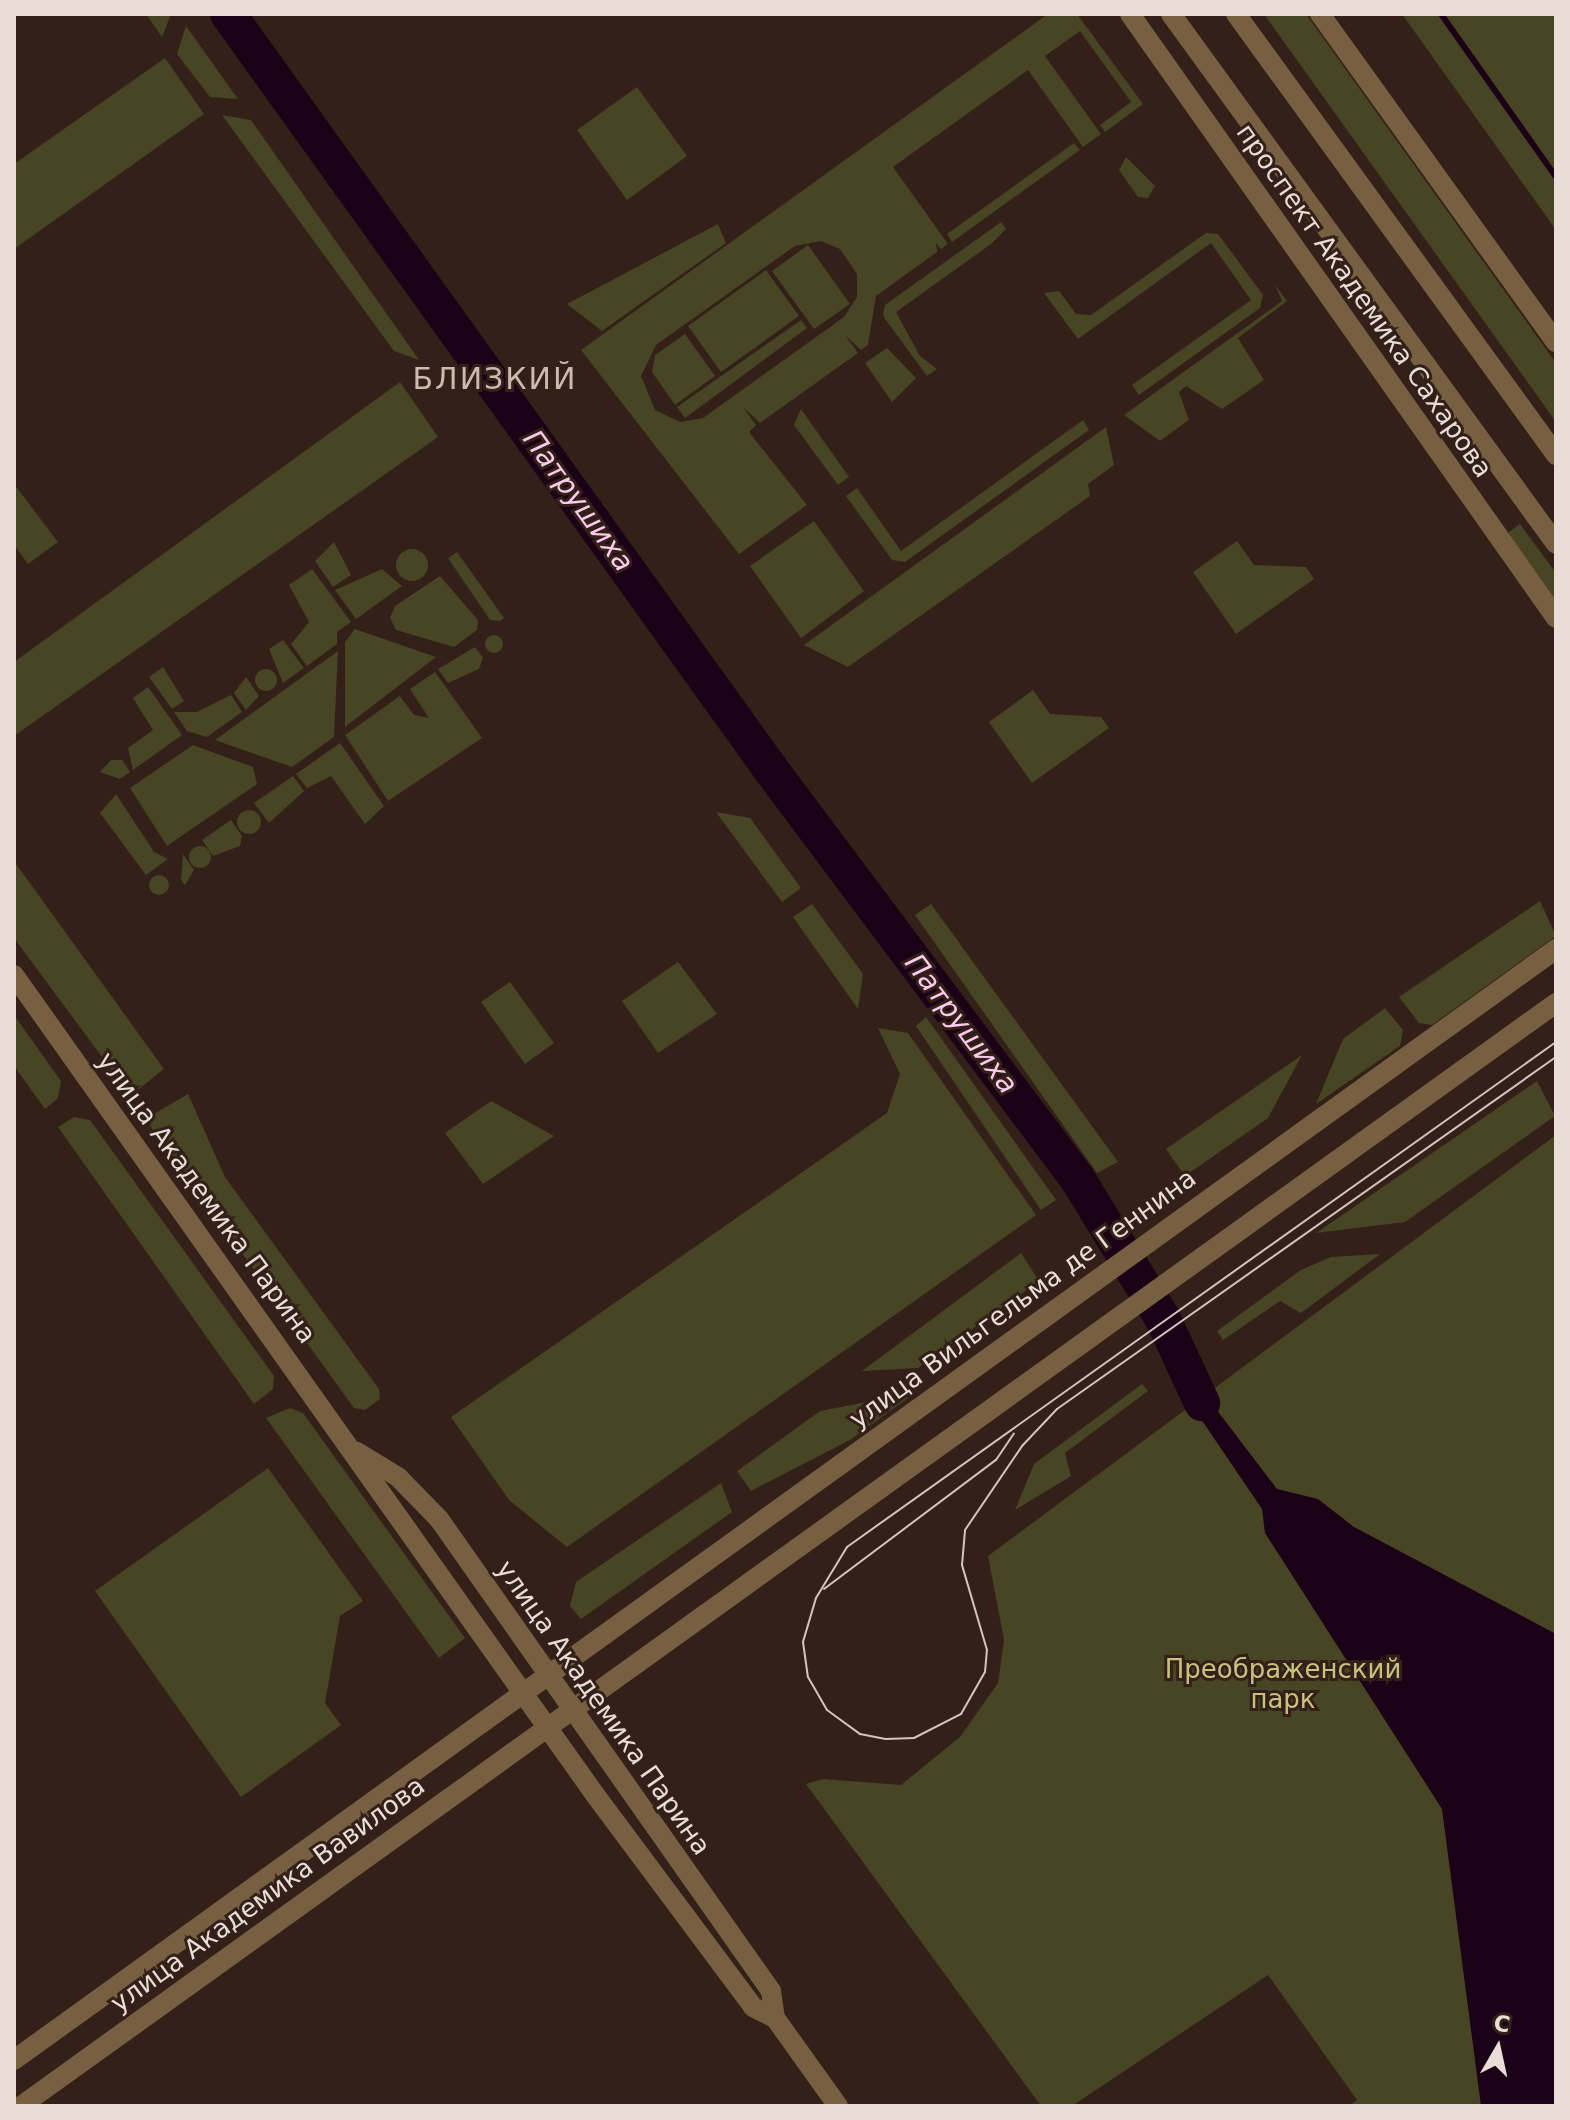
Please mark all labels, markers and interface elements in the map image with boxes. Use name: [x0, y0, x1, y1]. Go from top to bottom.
street label: проспект Академика Сахарова: [1229, 118, 1499, 484]
district label: БЛИЗКИЙ: [413, 361, 577, 397]
water label: Патрушиха: [516, 424, 640, 578]
water label: Патрушиха: [898, 947, 1024, 1101]
street label: улица Академика Парина: [90, 1046, 322, 1350]
street label: улица Вильгельма де Геннина: [844, 1163, 1202, 1435]
street label: улица Академика Парина: [489, 1555, 717, 1861]
park label: Преображенский парк: [1165, 1654, 1401, 1716]
street label: улица Академика Вавилова: [105, 1771, 431, 2019]
north arrow: [1458, 2008, 1538, 2088]
text: С: [1492, 2010, 1512, 2037]

